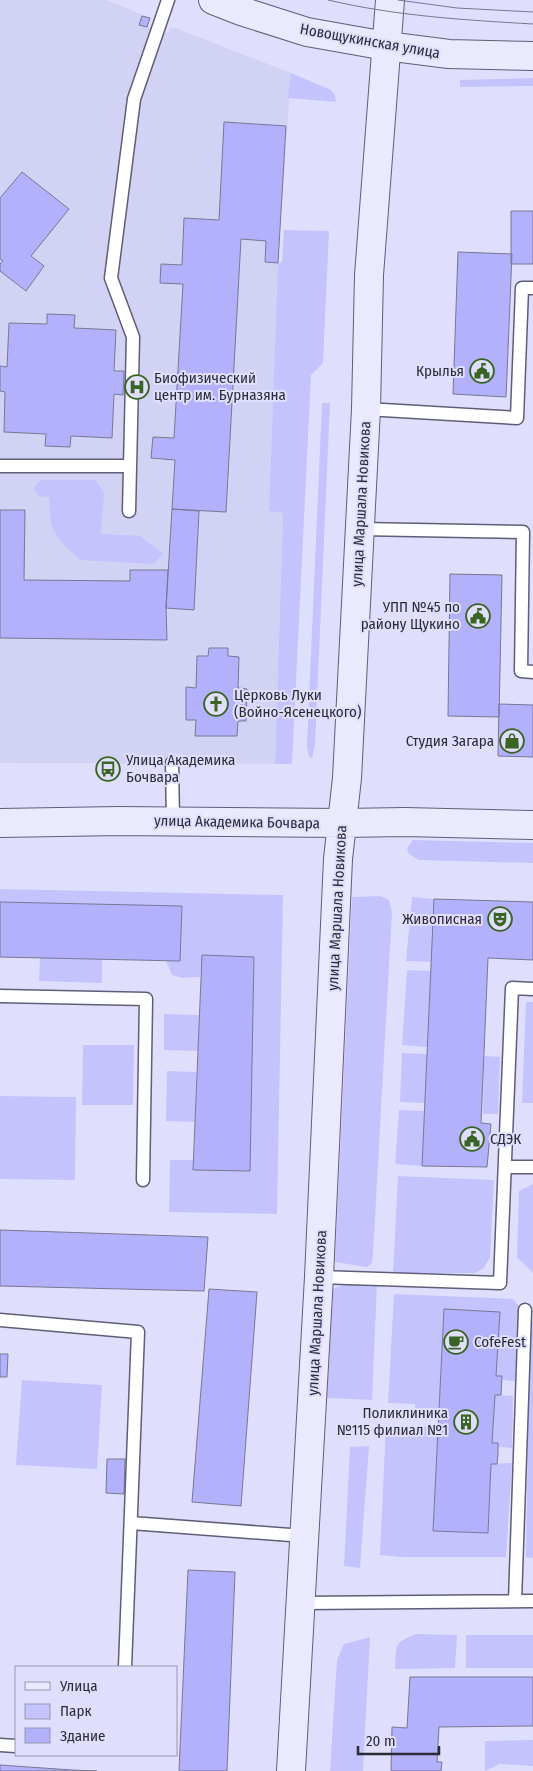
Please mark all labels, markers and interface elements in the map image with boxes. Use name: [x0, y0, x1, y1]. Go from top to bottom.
street label: Новощукинская улица: [299, 20, 441, 62]
public building icon: Крылья: [469, 358, 495, 384]
place label: Крылья: [416, 362, 464, 380]
place label: Биофизический центр им. Бурназяна: [154, 369, 286, 404]
hospital icon: Биофизический центр им. Бурназяна: [124, 374, 150, 400]
street label: улица Маршала Новикова: [348, 421, 374, 587]
place label: УПП №45 по району Щукино: [361, 598, 460, 633]
public building icon: УПП №45 по району Щукино: [465, 603, 491, 629]
place label: Церковь Луки (Войно-Ясенецкого): [234, 686, 361, 721]
church icon: Церковь Луки (Войно-Ясенецкого): [203, 691, 229, 717]
shop icon: Студия Загара: [499, 728, 525, 754]
place label: Студия Загара: [406, 732, 494, 750]
place label: Улица Академика Бочвара: [125, 751, 235, 786]
bus stop icon: Улица Академика Бочвара: [95, 756, 121, 782]
street label: улица Академика Бочвара: [154, 812, 320, 832]
street label: улица Маршала Новикова: [324, 825, 350, 991]
theatre icon: Живописная: [487, 906, 513, 932]
place label: Живописная: [402, 910, 482, 928]
public building icon: СДЭК: [459, 1126, 485, 1152]
place label: СДЭК: [490, 1130, 521, 1148]
street label: улица Маршала Новикова: [304, 1230, 330, 1396]
cafe icon: CofeFest: [443, 1329, 469, 1355]
place label: CofeFest: [474, 1333, 526, 1351]
place label: Поликлиника №115 филиал №1: [337, 1404, 448, 1439]
building icon: Поликлиника №115 филиал №1: [453, 1409, 479, 1435]
legend: [15, 1666, 178, 1756]
text: Улица: [59, 1677, 98, 1695]
text: Парк: [60, 1702, 91, 1720]
scale bar: [358, 1724, 439, 1756]
text: Здание: [60, 1727, 106, 1745]
text: 20 m: [366, 1732, 396, 1750]

